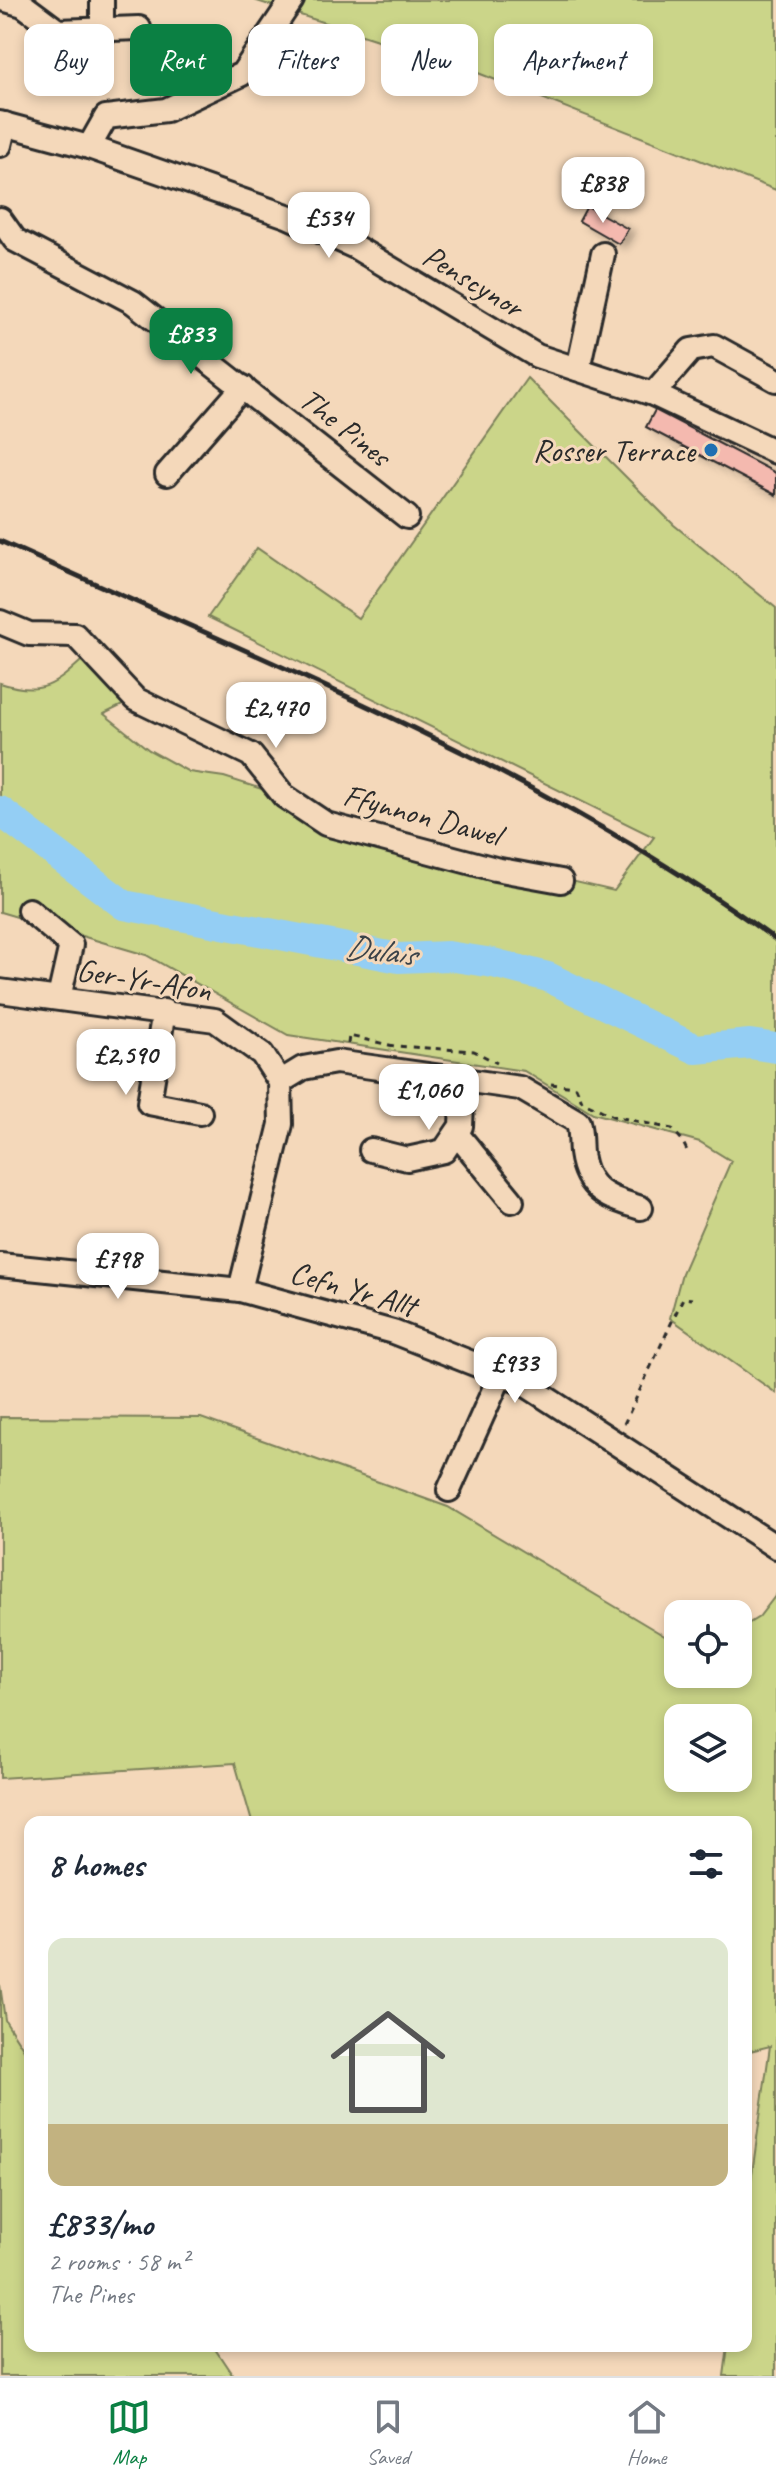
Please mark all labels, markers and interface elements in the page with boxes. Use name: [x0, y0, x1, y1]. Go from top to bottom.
chip: Buy: [24, 24, 114, 96]
chip: Rent: [130, 24, 232, 96]
chip: Filters: [248, 24, 365, 96]
chip: New: [381, 24, 478, 96]
chip: Apartment: [494, 24, 653, 96]
pin: £838: [556, 157, 650, 225]
text: £838: [580, 166, 626, 199]
pin: £534: [282, 192, 376, 260]
text: £534: [306, 201, 352, 234]
street label: Penscynor: [415, 235, 533, 328]
pin: £833: [144, 308, 238, 376]
text: £833: [168, 317, 214, 350]
street label: The Pines: [291, 378, 401, 477]
place label: Rosser Terrace: [533, 430, 698, 471]
marker: Rosser Terrace: [702, 441, 720, 459]
pin: £2,470: [211, 682, 341, 750]
text: £2,470: [244, 691, 308, 724]
street label: Ffynnon Dawel: [339, 774, 510, 857]
water label: Dulais: [343, 924, 423, 976]
street label: Ger-Yr-Afon: [74, 949, 215, 1011]
pin: £2,590: [61, 1029, 191, 1097]
text: £2,590: [95, 1038, 157, 1071]
pin: £1,060: [364, 1064, 494, 1132]
text: £1,060: [397, 1073, 461, 1106]
pin: £798: [71, 1233, 165, 1301]
text: £798: [95, 1242, 141, 1275]
street label: Cefn Yr Allt: [285, 1252, 425, 1328]
pin: £933: [468, 1337, 562, 1405]
text: £933: [492, 1346, 538, 1379]
map controls: [664, 1600, 752, 1792]
button: locate: [664, 1600, 752, 1688]
button: layers: [664, 1704, 752, 1792]
icon: filters: [684, 1842, 728, 1886]
text: 8 homes: [48, 1843, 144, 1886]
icon: home: [316, 1990, 460, 2134]
text: £833/mo: [48, 2202, 153, 2245]
text: 2 rooms · 58 m²: [48, 2245, 189, 2278]
text: The Pines: [48, 2278, 133, 2311]
tab: Map: [107, 2395, 151, 2471]
tab: Saved: [366, 2395, 410, 2471]
tab: Home: [625, 2395, 669, 2471]

